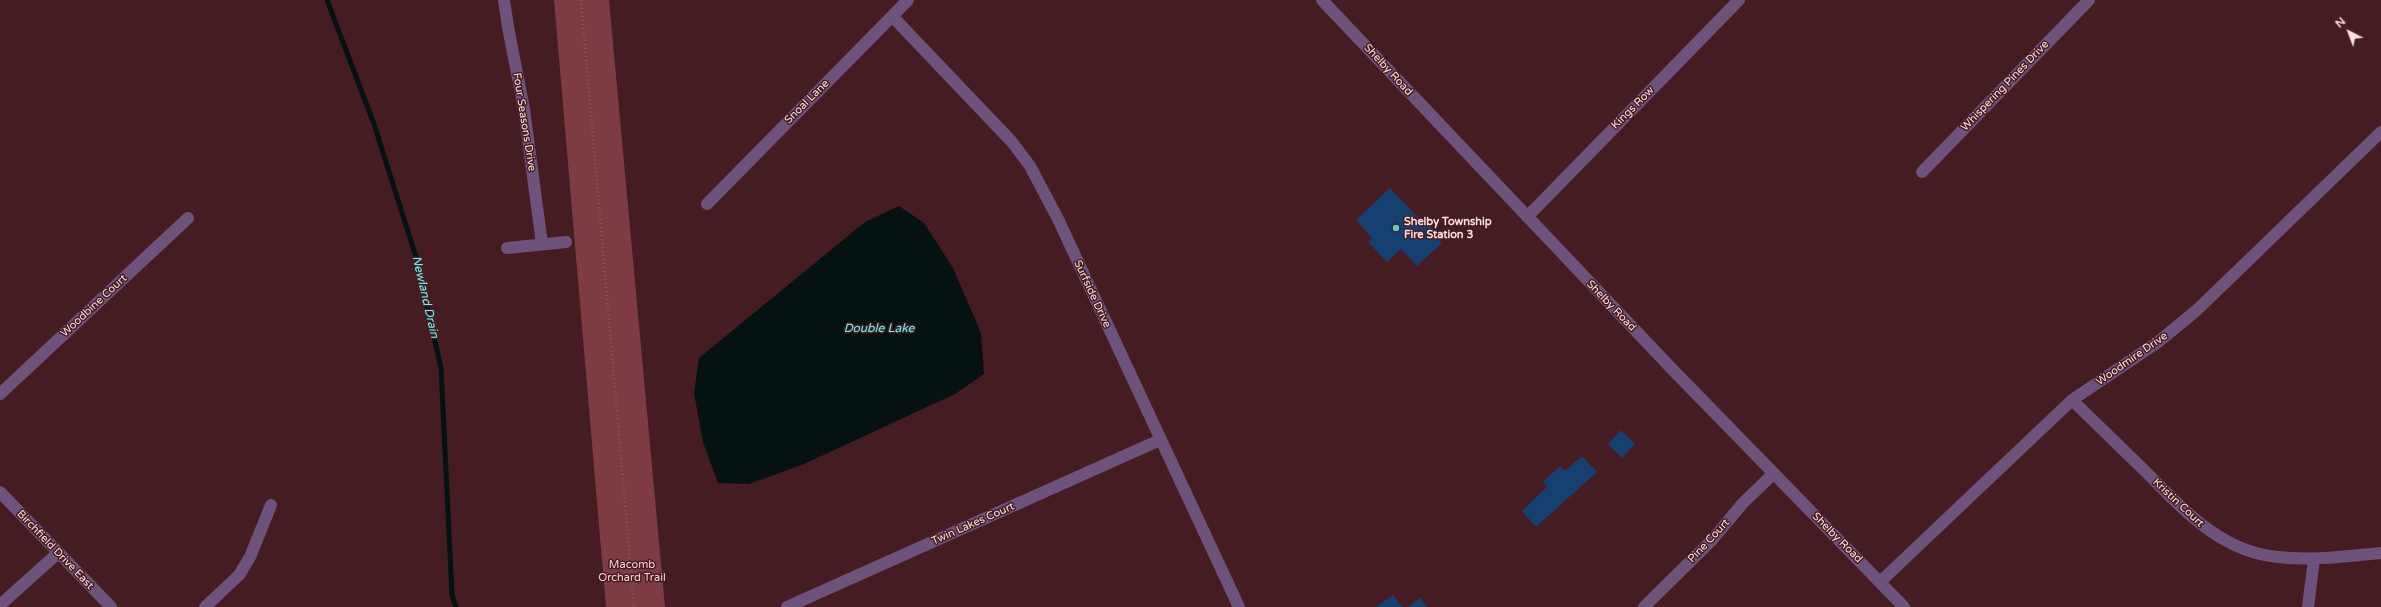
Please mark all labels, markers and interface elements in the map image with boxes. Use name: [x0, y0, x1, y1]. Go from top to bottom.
north arrow: [2329, 12, 2369, 52]
text: N: [2333, 15, 2348, 30]
street label: Whispering Pines Drive: [1958, 38, 2052, 134]
street label: Shelby Road: [1361, 42, 1415, 98]
street label: Four Seasons Drive: [510, 72, 538, 172]
street label: Snoal Lane: [782, 77, 832, 127]
street label: Kings Row: [1609, 84, 1657, 132]
place label: Shelby Township Fire Station 3: [1404, 215, 1492, 241]
marker: Shelby Township Fire Station 3: [1391, 223, 1401, 233]
water label: Newland Drain: [409, 254, 441, 340]
street label: Surfside Drive: [1071, 258, 1113, 330]
street label: Woodbine Court: [58, 272, 130, 340]
street label: Shelby Road: [1583, 278, 1639, 334]
water label: Double Lake: [844, 322, 914, 336]
street label: Woodmire Drive: [2094, 330, 2170, 388]
street label: Kristin Court: [2150, 476, 2206, 530]
street label: Twin Lakes Court: [930, 500, 1016, 548]
street label: Birchfield Drive East: [14, 508, 96, 592]
street label: Shelby Road: [1809, 510, 1865, 566]
street label: Pine Court: [1685, 516, 1733, 566]
park label: Macomb Orchard Trail: [598, 558, 666, 584]

